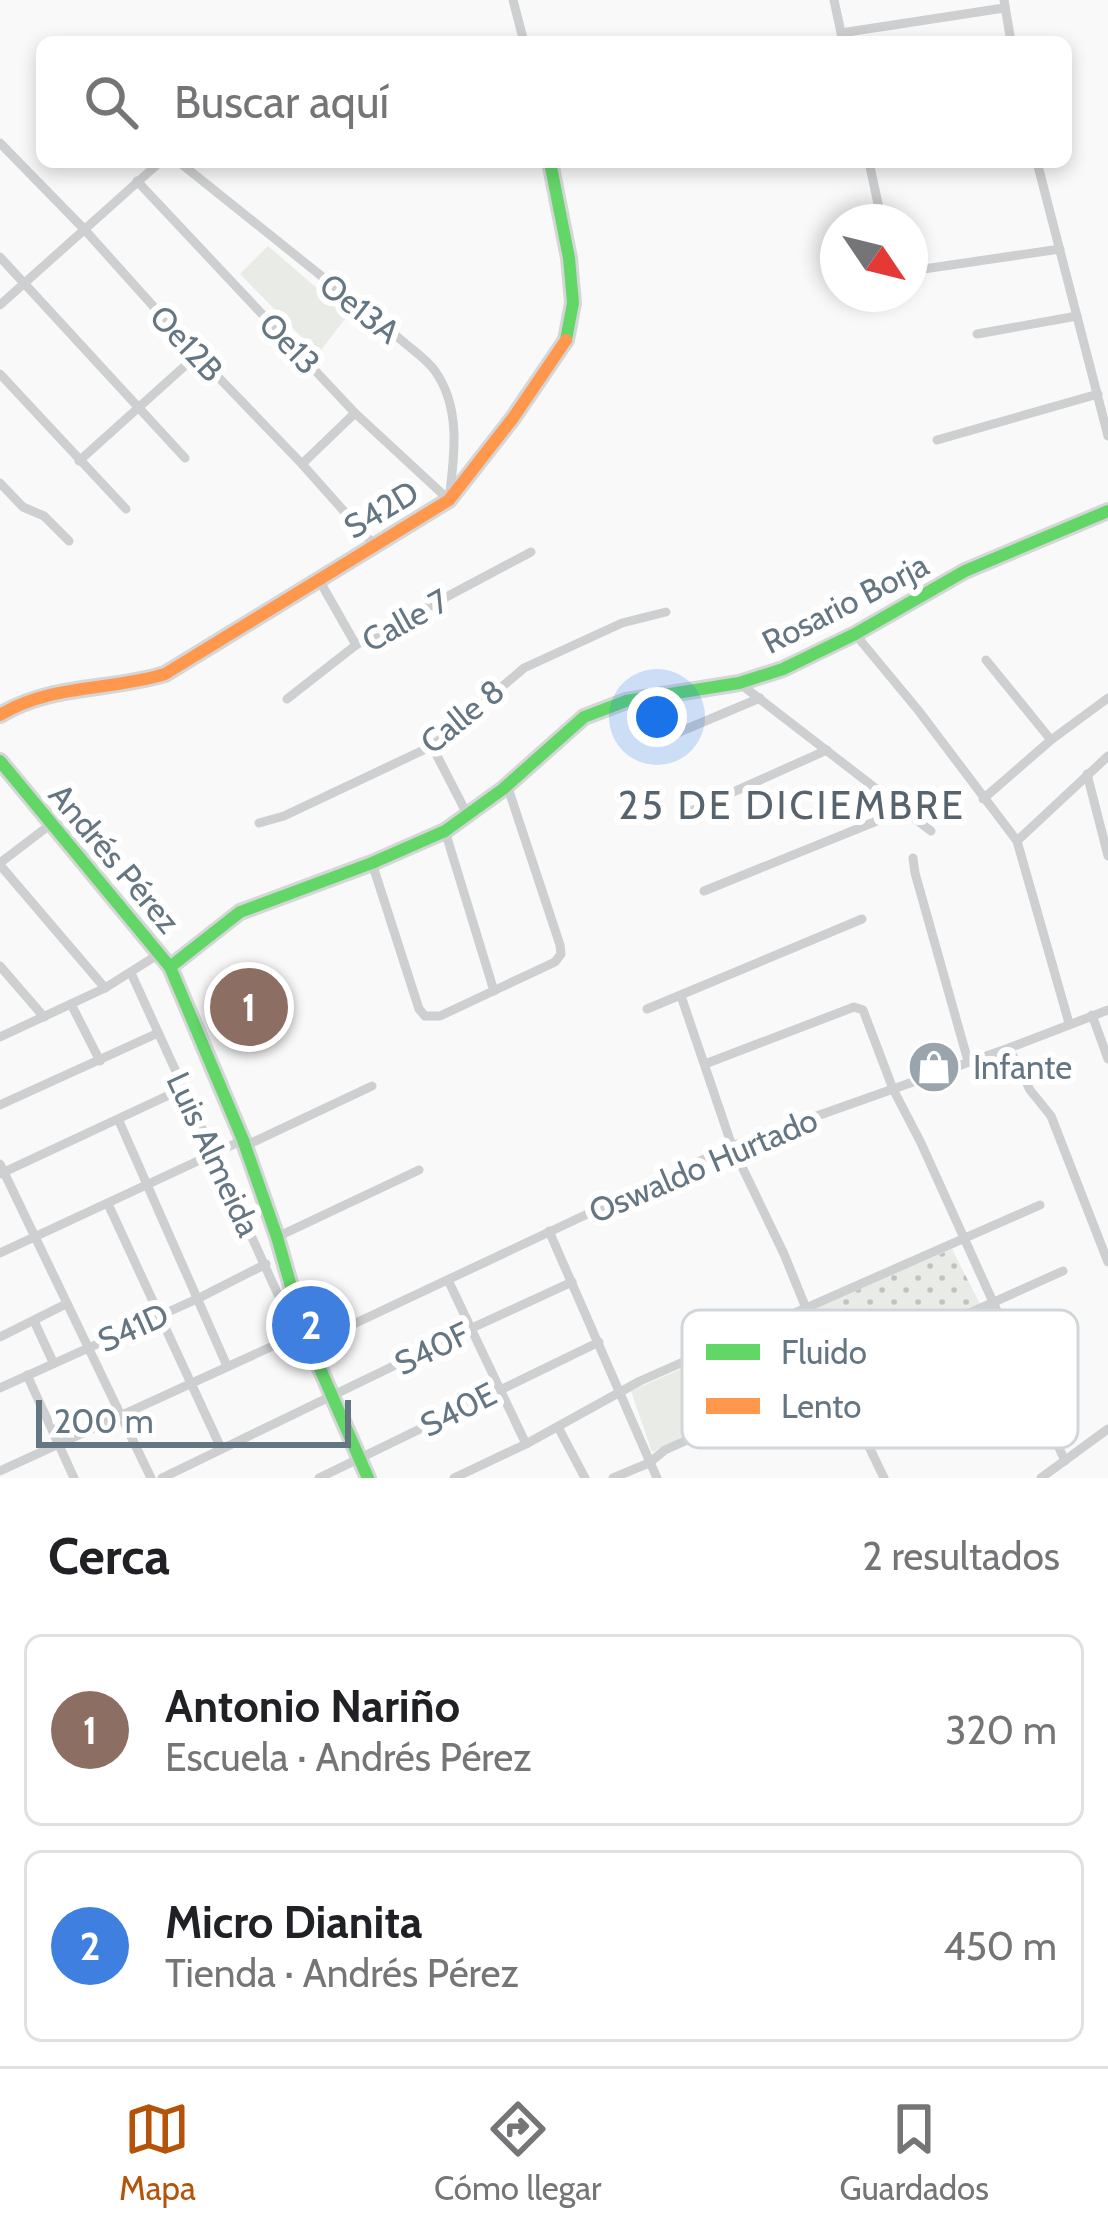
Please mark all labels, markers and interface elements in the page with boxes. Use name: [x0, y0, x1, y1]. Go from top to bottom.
search box: [36, 36, 1072, 168]
icon: search: [78, 69, 144, 135]
text: Buscar aquí: [174, 75, 389, 129]
north arrow: [820, 204, 928, 312]
street label: Oe13A: [312, 264, 408, 352]
street label: Oe12B: [142, 297, 232, 389]
street label: Oe13: [251, 304, 329, 382]
street label: S42D: [337, 471, 425, 547]
street label: Rosario Borja: [755, 544, 935, 662]
street label: Calle 7: [355, 580, 455, 660]
street label: Calle 8: [412, 670, 512, 762]
your location: [627, 687, 687, 747]
street label: Andrés Pérez: [41, 775, 189, 941]
district label: 25 DE DICIEMBRE: [618, 781, 966, 829]
pin: 1: [210, 962, 288, 1052]
shop icon: Infante: [906, 1039, 962, 1095]
place label: Infante: [973, 1047, 1072, 1087]
street label: Luis Almeida: [159, 1066, 269, 1243]
street label: Oswaldo Hurtado: [583, 1099, 823, 1231]
pin: 2: [272, 1280, 350, 1370]
street label: S41D: [91, 1294, 175, 1360]
legend: [682, 1310, 1078, 1448]
street label: S40F: [388, 1313, 476, 1383]
text: Fluido: [781, 1332, 867, 1372]
street label: S40E: [413, 1373, 503, 1445]
text: Lento: [781, 1386, 861, 1426]
scale bar: [36, 1394, 351, 1447]
text: 200 m: [54, 1401, 154, 1441]
text: Cerca: [48, 1525, 170, 1587]
text: 2 resultados: [862, 1532, 1060, 1580]
text: Antonio Nariño: [165, 1679, 460, 1733]
text: 1: [83, 1706, 97, 1754]
text: 320 m: [945, 1706, 1057, 1754]
text: Escuela · Andrés Pérez: [165, 1733, 532, 1781]
text: Micro Dianita: [165, 1895, 422, 1949]
text: 2: [80, 1922, 100, 1970]
text: 450 m: [943, 1922, 1057, 1970]
text: Tienda · Andrés Pérez: [165, 1949, 519, 1997]
tab: Mapa: [119, 2096, 196, 2208]
tab: Cómo llegar: [434, 2096, 601, 2208]
tab: Guardados: [840, 2096, 989, 2208]

